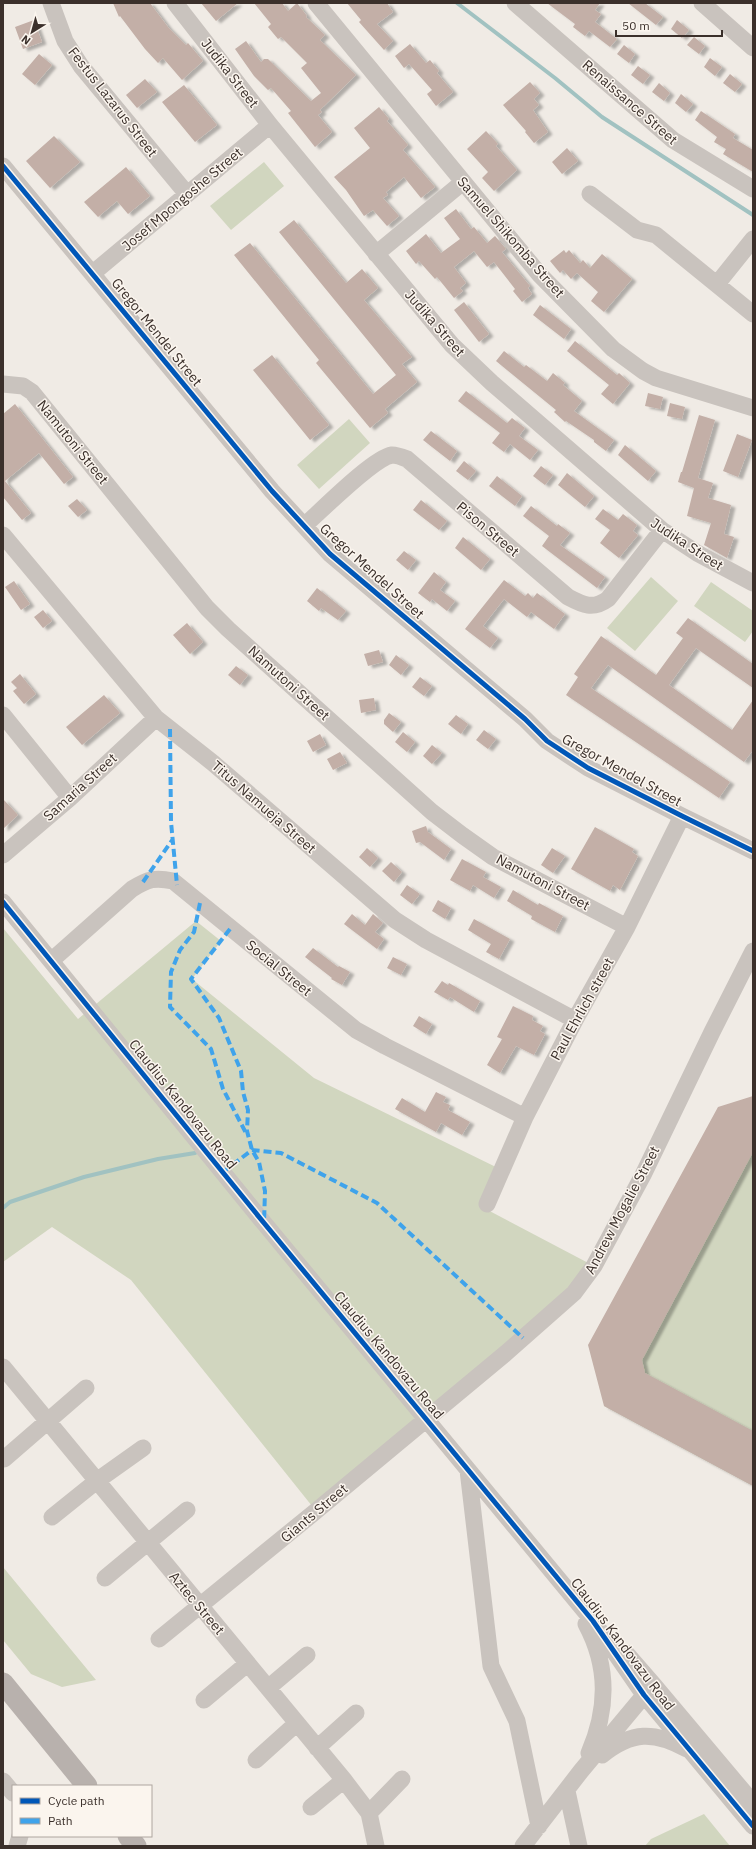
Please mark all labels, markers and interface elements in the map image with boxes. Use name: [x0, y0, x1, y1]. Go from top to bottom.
north arrow: [12, 12, 52, 52]
scale bar: [616, 12, 722, 38]
text: 50 m: [622, 18, 650, 33]
text: N: [19, 32, 33, 48]
street label: Judika Street: [197, 35, 263, 111]
street label: Festus Lazarus Street: [64, 43, 162, 161]
street label: Renaissance Street: [579, 56, 682, 148]
street label: Josef Mpongoshe Street: [118, 143, 246, 255]
street label: Samuel Shikomba Street: [453, 173, 569, 301]
street label: Gregor Mendel Street: [108, 274, 206, 390]
street label: Judika Street: [401, 286, 469, 360]
street label: Namutoni Street: [33, 396, 113, 488]
street label: Pison Street: [453, 498, 523, 560]
street label: Judika Street: [647, 514, 727, 574]
street label: Gregor Mendel Street: [316, 519, 428, 623]
street label: Namutoni Street: [245, 642, 334, 724]
street label: Gregor Mendel Street: [559, 730, 685, 810]
street label: Samaria Street: [39, 749, 121, 825]
street label: Titus Namueja Street: [208, 757, 320, 857]
street label: Namutoni Street: [493, 850, 593, 914]
street label: Social Street: [242, 936, 316, 1000]
street label: Paul Ehrlich street: [546, 954, 618, 1064]
street label: Claudius Kandovazu Road: [125, 1035, 241, 1173]
street label: Andrew Mogalie Street: [581, 1143, 663, 1277]
street label: Claudius Kandovazu Road: [330, 1287, 448, 1423]
street label: Giants Street: [277, 1480, 351, 1546]
street label: Aztec Street: [165, 1568, 229, 1638]
street label: Claudius Kandovazu Road: [567, 1574, 679, 1714]
legend: [12, 1785, 152, 1837]
text: Cycle path: [48, 1793, 105, 1808]
text: Path: [48, 1813, 73, 1828]

